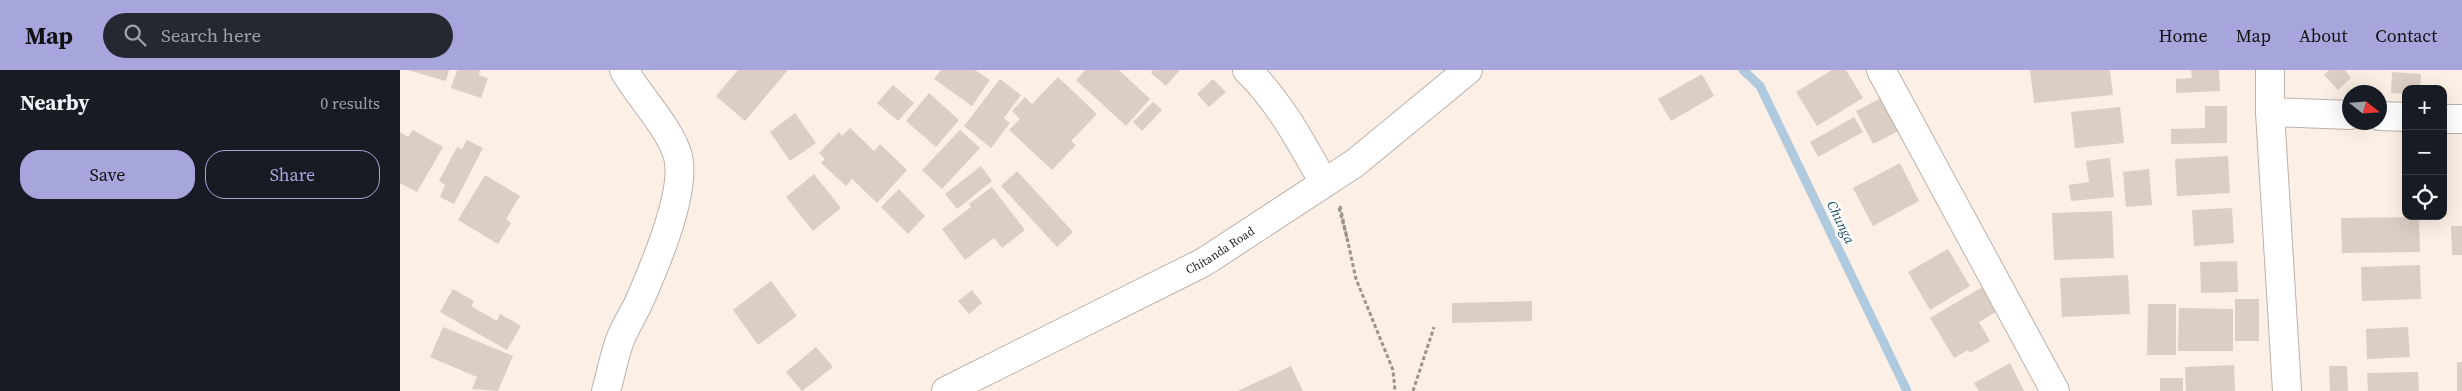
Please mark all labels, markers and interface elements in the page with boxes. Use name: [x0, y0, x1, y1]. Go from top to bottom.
search box: [103, 13, 453, 58]
text: Map: [25, 19, 73, 52]
icon: search: [121, 21, 149, 49]
text: Search here: [161, 22, 261, 48]
text: Home: [2159, 23, 2208, 48]
text: Map: [2236, 23, 2271, 48]
text: About: [2299, 23, 2347, 48]
text: Contact: [2375, 23, 2437, 48]
north arrow: [2342, 85, 2387, 130]
map controls: [2402, 85, 2447, 220]
button: +: [2402, 85, 2447, 130]
text: Nearby: [20, 88, 90, 117]
text: 0 results: [320, 92, 380, 114]
button: −: [2402, 130, 2447, 175]
button: Save: [20, 150, 195, 199]
button: Share: [205, 150, 380, 199]
button: locate: [2402, 175, 2447, 220]
water label: Chunga: [1822, 197, 1860, 248]
street label: Chitanda Road: [1183, 223, 1258, 278]

